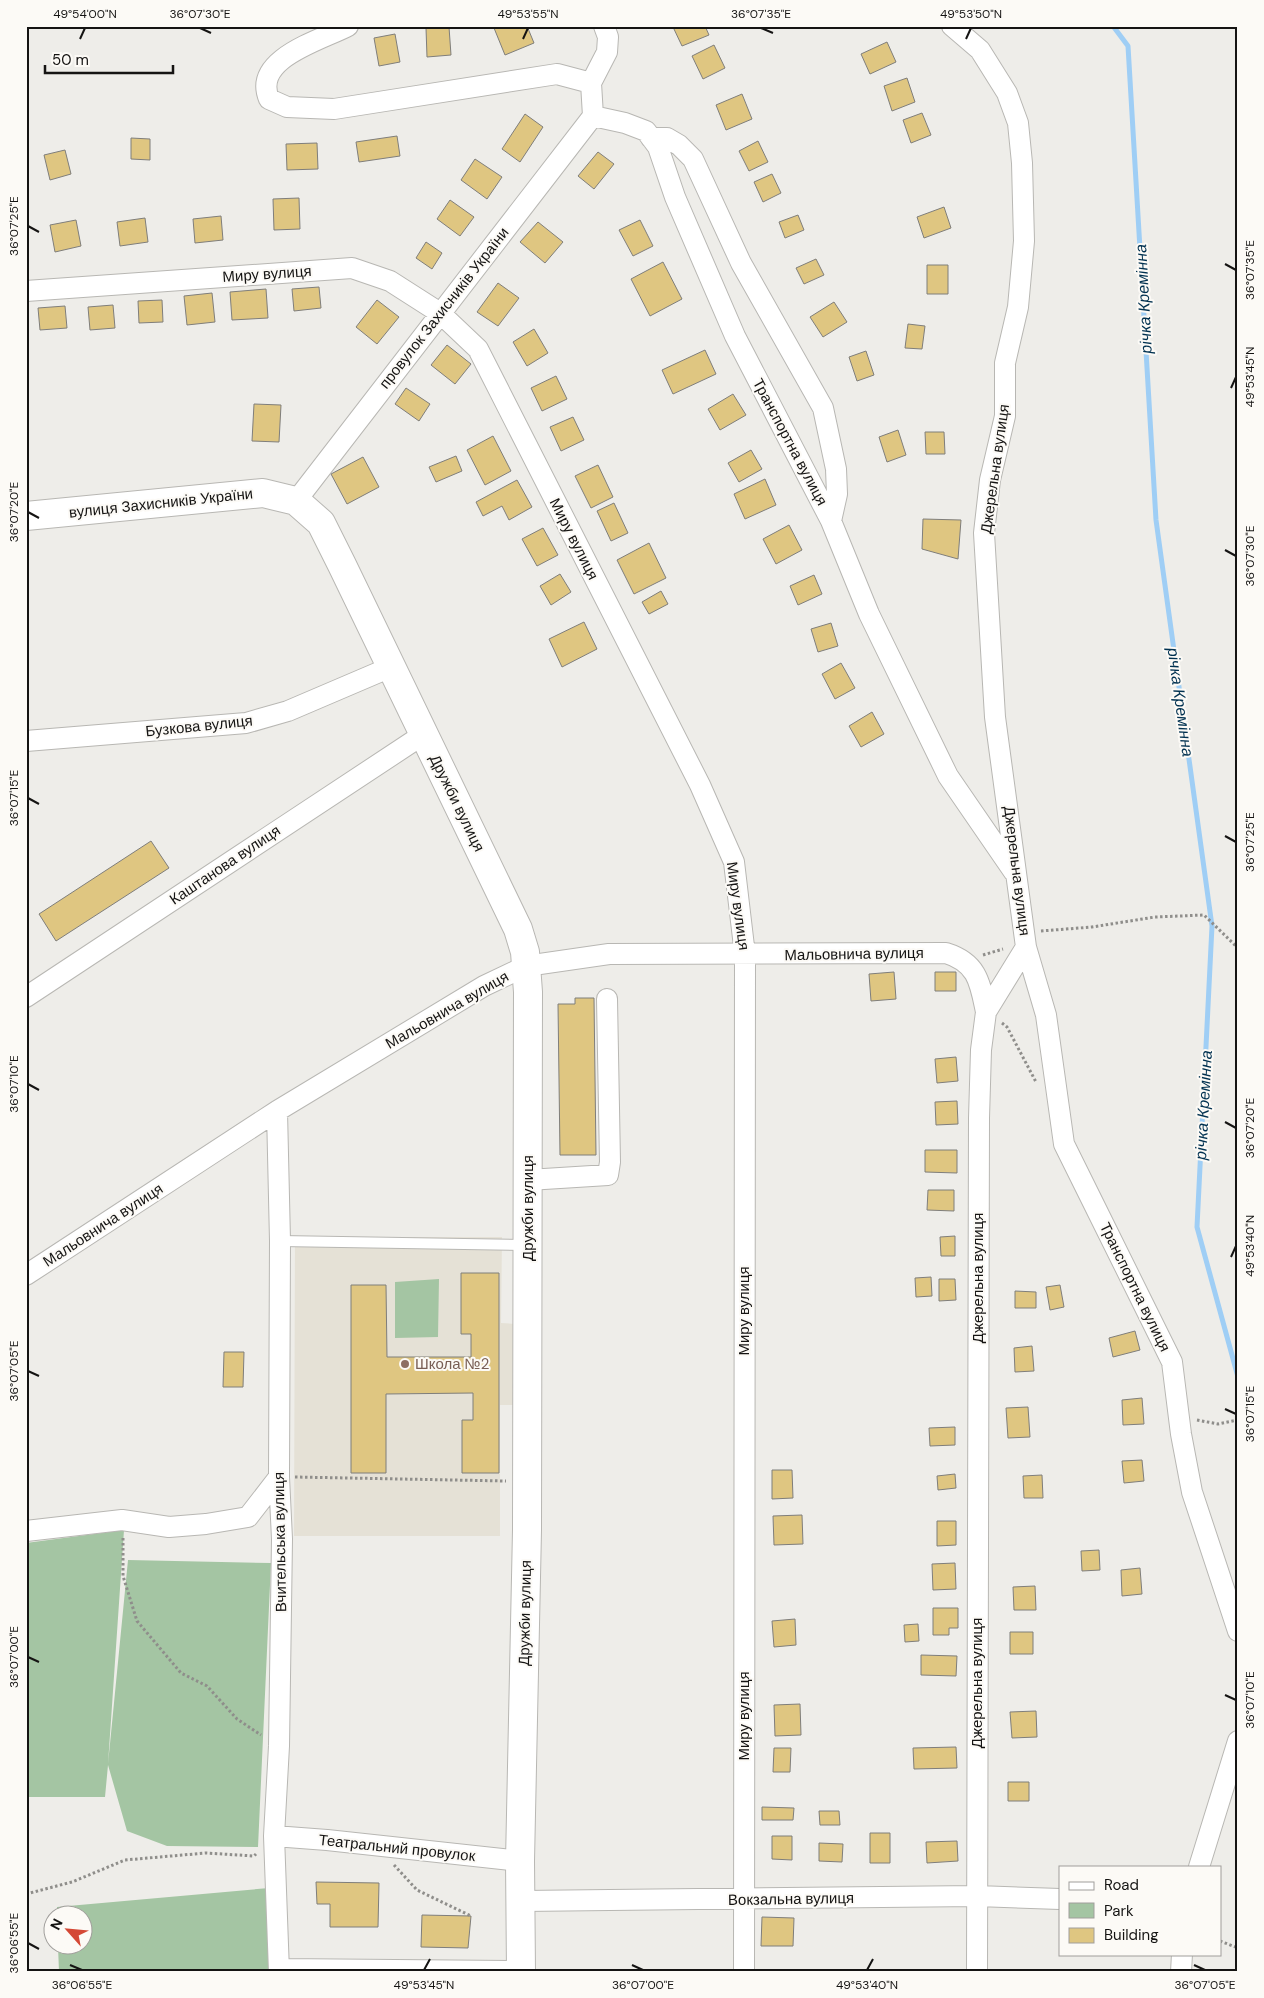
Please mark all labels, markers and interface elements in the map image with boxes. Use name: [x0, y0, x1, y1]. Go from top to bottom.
text: 49°54'00"N: [53, 6, 117, 22]
text: 36°07'30"E: [169, 6, 231, 22]
text: 49°53'55"N: [497, 6, 559, 22]
text: 36°07'35"E: [731, 6, 791, 22]
text: 49°53'50"N: [940, 6, 1002, 22]
scale bar: [45, 42, 172, 74]
text: 50 m: [52, 50, 89, 70]
text: 36°07'25"E: [6, 196, 22, 256]
street label: провулок Захисників України: [375, 223, 513, 393]
text: 36°07'35"E: [1242, 240, 1258, 300]
water label: річка Кремінна: [1130, 244, 1157, 355]
street label: Миру вулиця: [222, 261, 312, 287]
text: 49°53'45"N: [1242, 347, 1258, 407]
street label: Транспортна вулиця: [748, 375, 832, 509]
street label: Джерельна вулиця: [976, 403, 1014, 535]
text: 36°07'20"E: [6, 481, 22, 542]
street label: вулиця Захисників України: [68, 483, 254, 523]
street label: Миру вулиця: [545, 495, 603, 583]
text: 36°07'30"E: [1242, 525, 1258, 587]
water label: річка Кремінна: [1162, 645, 1199, 758]
street label: Бузкова вулиця: [144, 710, 254, 742]
street label: Дружби вулиця: [425, 751, 489, 855]
text: 36°07'15"E: [6, 769, 22, 826]
street label: Джерельна вулиця: [999, 805, 1035, 937]
text: 36°07'25"E: [1242, 812, 1258, 872]
street label: Каштанова вулиця: [166, 820, 284, 910]
street label: Миру вулиця: [722, 860, 754, 952]
street label: Мальовнича вулиця: [784, 943, 924, 965]
street label: Мальовнича вулиця: [382, 966, 512, 1054]
water label: річка Кремінна: [1190, 1050, 1217, 1161]
text: 36°07'10"E: [6, 1055, 22, 1113]
text: 36°07'20"E: [1242, 1097, 1258, 1158]
street label: Дружби вулиця: [518, 1155, 538, 1261]
street label: Мальовнича вулиця: [39, 1179, 167, 1271]
street label: Джерельна вулиця: [968, 1213, 988, 1343]
text: 49°53'40"N: [1242, 1215, 1258, 1277]
street label: Транспортна вулиця: [1095, 1219, 1175, 1355]
street label: Миру вулиця: [734, 1266, 754, 1356]
text: 36°07'05"E: [6, 1340, 22, 1402]
place label: Школа №2: [415, 1354, 489, 1374]
marker: Школа №2: [399, 1358, 411, 1370]
text: 36°07'15"E: [1242, 1385, 1258, 1442]
street label: Вчительська вулиця: [269, 1472, 291, 1612]
street label: Дружби вулиця: [514, 1560, 536, 1666]
street label: Джерельна вулиця: [967, 1618, 987, 1748]
text: 36°07'00"E: [6, 1626, 22, 1688]
street label: Миру вулиця: [734, 1671, 754, 1761]
text: 36°07'10"E: [1242, 1671, 1258, 1729]
street label: Театральний провулок: [318, 1830, 477, 1866]
legend: [1059, 1866, 1222, 1956]
text: Road: [1104, 1875, 1139, 1895]
street label: Вокзальна вулиця: [728, 1888, 854, 1910]
text: Park: [1104, 1901, 1134, 1921]
north arrow: [42, 1906, 92, 1956]
text: 36°06'55"E: [6, 1912, 22, 1973]
text: N: [46, 1915, 67, 1933]
text: Building: [1104, 1925, 1159, 1945]
text: 36°06'55"E: [52, 1977, 113, 1993]
text: 49°53'45"N: [394, 1977, 454, 1993]
text: 36°07'00"E: [612, 1977, 674, 1993]
text: 49°53'40"N: [836, 1977, 898, 1993]
text: 36°07'05"E: [1174, 1977, 1236, 1993]

